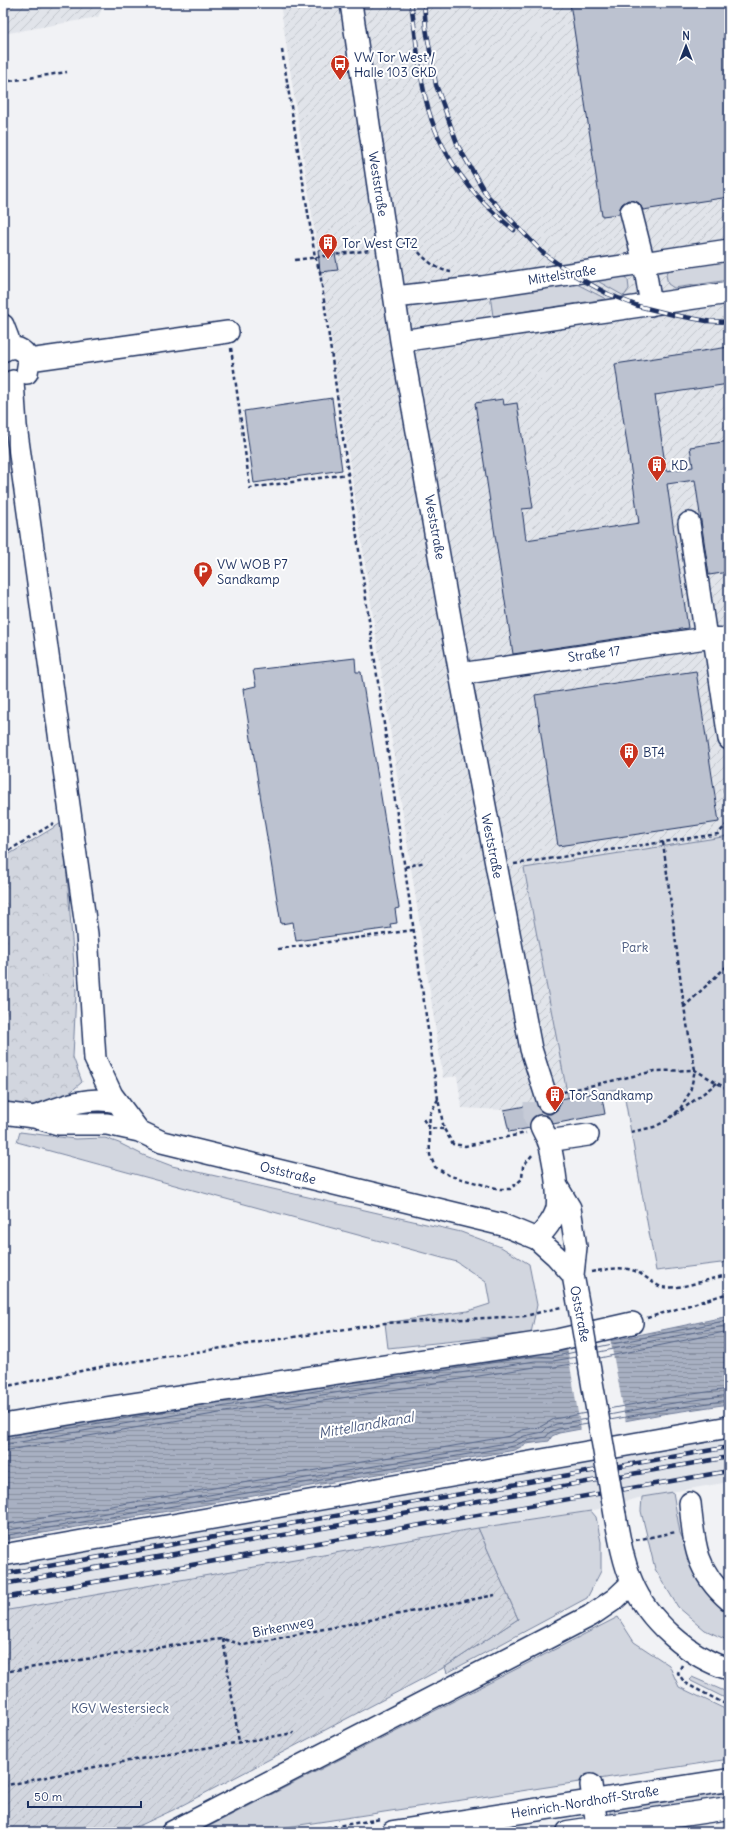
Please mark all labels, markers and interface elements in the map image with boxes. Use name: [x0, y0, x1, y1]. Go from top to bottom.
north arrow: [666, 26, 706, 66]
text: N: [682, 29, 690, 43]
place label: VW Tor West / Halle 103 CKD: [354, 49, 437, 81]
bus stop icon: VW Tor West / Halle 103 CKD: [329, 53, 351, 81]
street label: Weststraße: [364, 150, 392, 218]
building icon: Tor West CT2: [317, 232, 339, 260]
place label: Tor West CT2: [342, 235, 418, 252]
street label: Mittelstraße: [527, 261, 597, 289]
building icon: KD: [646, 454, 668, 482]
place label: KD: [671, 457, 688, 474]
street label: Weststraße: [421, 493, 449, 561]
place label: VW WOB P7 Sandkamp: [217, 556, 288, 588]
parking icon: VW WOB P7 Sandkamp: [192, 560, 214, 588]
street label: Straße 17: [567, 642, 622, 666]
building icon: BT4: [618, 741, 640, 769]
place label: BT4: [643, 744, 665, 761]
street label: Weststraße: [477, 812, 507, 880]
park label: Park: [622, 939, 649, 956]
building icon: Tor Sandkamp: [544, 1084, 566, 1112]
place label: Tor Sandkamp: [569, 1087, 653, 1104]
street label: Oststraße: [258, 1158, 318, 1188]
street label: Oststraße: [566, 1284, 594, 1344]
water label: Mittellandkanal: [317, 1407, 417, 1442]
street label: Birkenweg: [251, 1613, 315, 1641]
park label: KGV Westersieck: [71, 1700, 169, 1717]
street label: Heinrich-Nordhoff-Straße: [510, 1782, 660, 1822]
scale bar: [28, 1783, 141, 1809]
text: 50 m: [34, 1789, 63, 1804]

